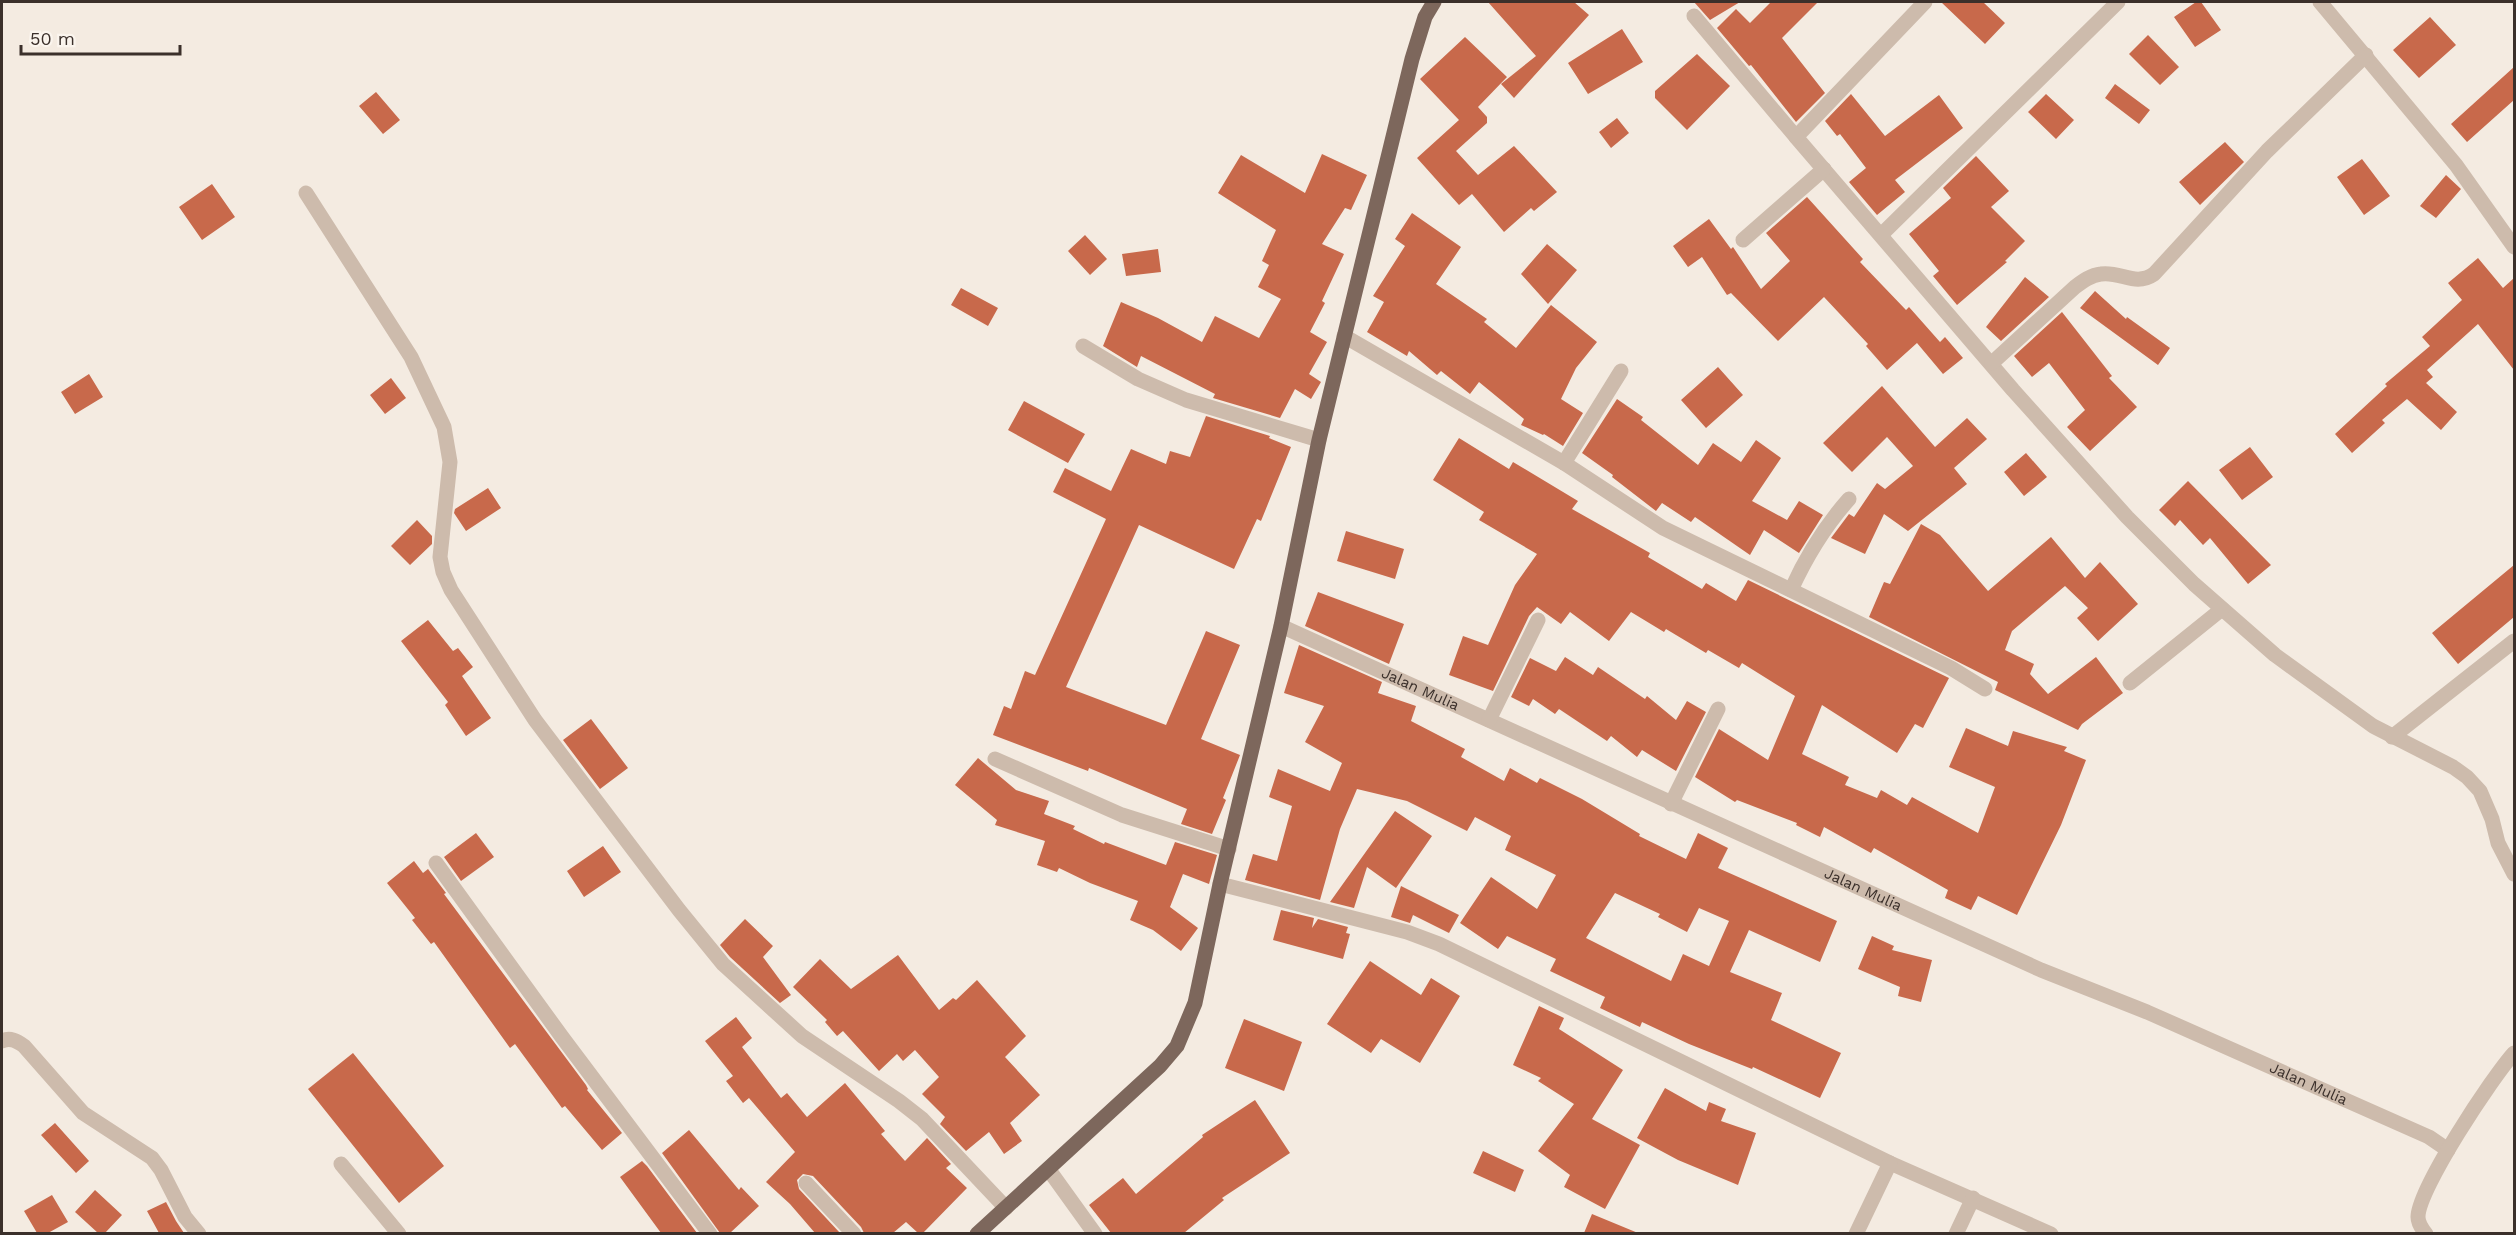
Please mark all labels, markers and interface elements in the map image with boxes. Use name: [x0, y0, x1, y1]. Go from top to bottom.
scale bar: [21, 18, 180, 56]
text: 50 m: [30, 28, 75, 49]
street label: Jalan Mulia: [1379, 664, 1463, 715]
street label: Jalan Mulia: [1821, 864, 1905, 915]
street label: Jalan Mulia: [2267, 1059, 2351, 1109]

